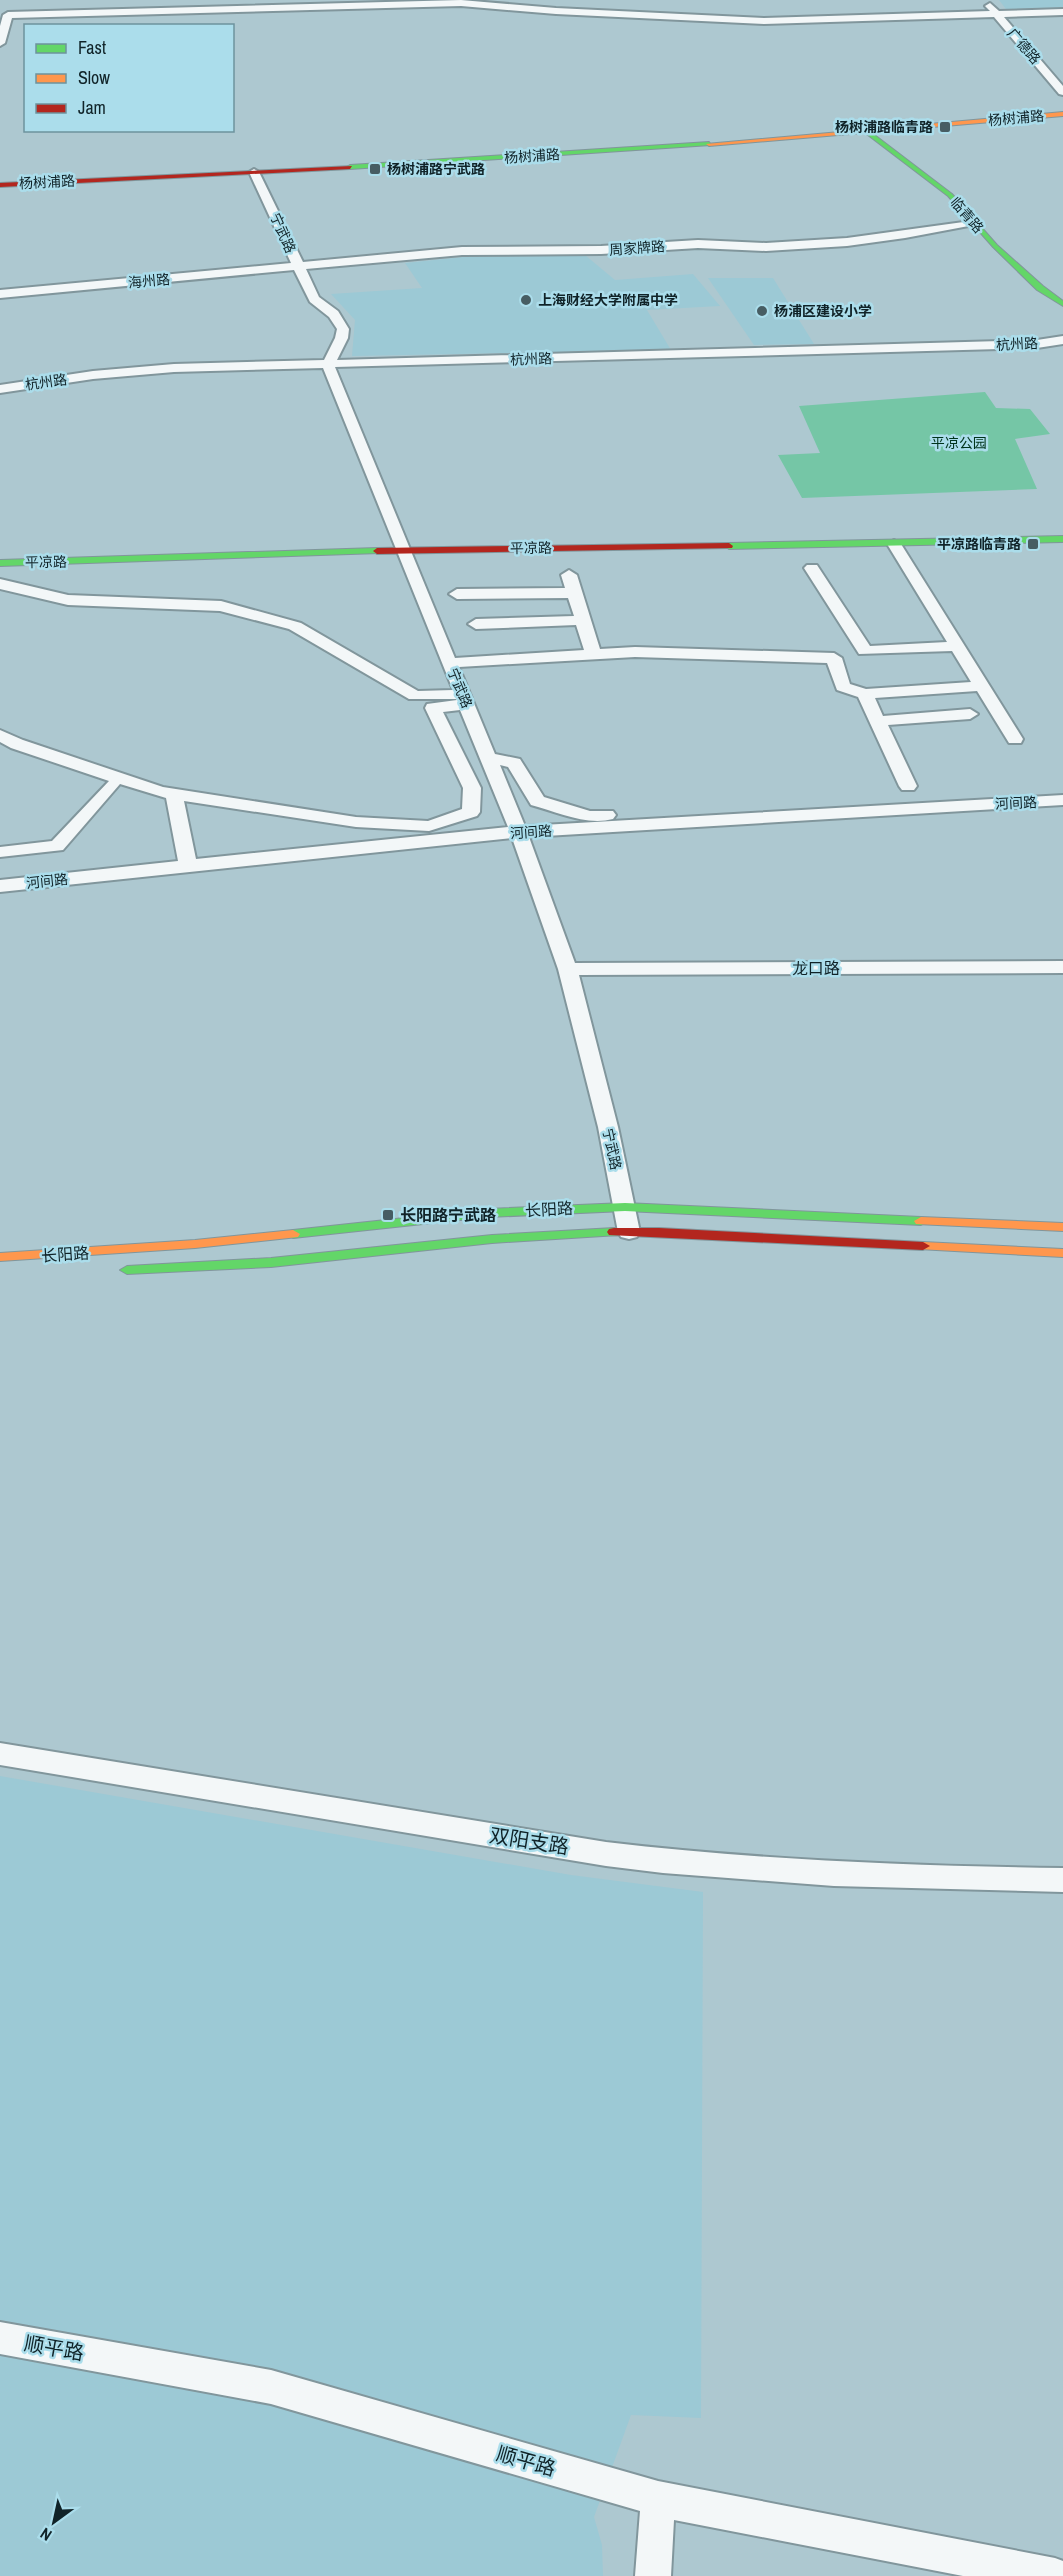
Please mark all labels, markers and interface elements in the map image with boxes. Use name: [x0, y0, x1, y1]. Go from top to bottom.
legend: [24, 24, 234, 132]
street label: 广德路: [1003, 24, 1045, 68]
text: Fast: [78, 35, 106, 60]
text: Slow: [78, 65, 110, 90]
text: Jam: [78, 95, 106, 120]
street label: 杨树浦路: [987, 107, 1045, 129]
place label: 杨树浦路临青路: [835, 118, 933, 136]
marker: 杨树浦路临青路: [938, 120, 952, 134]
street label: 杨树浦路: [503, 145, 561, 167]
place label: 杨树浦路宁武路: [387, 160, 485, 178]
marker: 杨树浦路宁武路: [368, 162, 382, 176]
street label: 杨树浦路: [19, 172, 75, 192]
street label: 临青路: [946, 193, 988, 237]
street label: 宁武路: [266, 210, 300, 256]
street label: 周家牌路: [608, 237, 666, 259]
street label: 海州路: [127, 270, 171, 292]
place label: 上海财经大学附属中学: [538, 291, 678, 309]
marker: 上海财经大学附属中学: [519, 293, 533, 307]
place label: 杨浦区建设小学: [774, 302, 872, 320]
marker: 杨浦区建设小学: [755, 304, 769, 318]
street label: 杭州路: [996, 334, 1038, 354]
street label: 杭州路: [510, 349, 552, 369]
street label: 杭州路: [24, 370, 68, 394]
park label: 平凉公园: [931, 434, 987, 452]
place label: 平凉路临青路: [937, 535, 1021, 553]
marker: 平凉路临青路: [1026, 537, 1040, 551]
street label: 平凉路: [510, 539, 552, 557]
street label: 平凉路: [25, 553, 67, 571]
street label: 宁武路: [444, 665, 476, 711]
street label: 河间路: [995, 793, 1037, 813]
street label: 河间路: [509, 822, 553, 842]
street label: 河间路: [25, 870, 69, 892]
street label: 龙口路: [792, 957, 840, 979]
street label: 宁武路: [599, 1127, 625, 1171]
street label: 长阳路: [524, 1197, 574, 1221]
place label: 长阳路宁武路: [400, 1204, 496, 1226]
marker: 长阳路宁武路: [381, 1208, 395, 1222]
street label: 长阳路: [40, 1241, 90, 1267]
street label: 双阳支路: [487, 1821, 571, 1860]
street label: 顺平路: [22, 2329, 86, 2366]
street label: 顺平路: [494, 2439, 559, 2482]
north arrow: [24, 2492, 84, 2552]
text: N: [36, 2523, 56, 2546]

